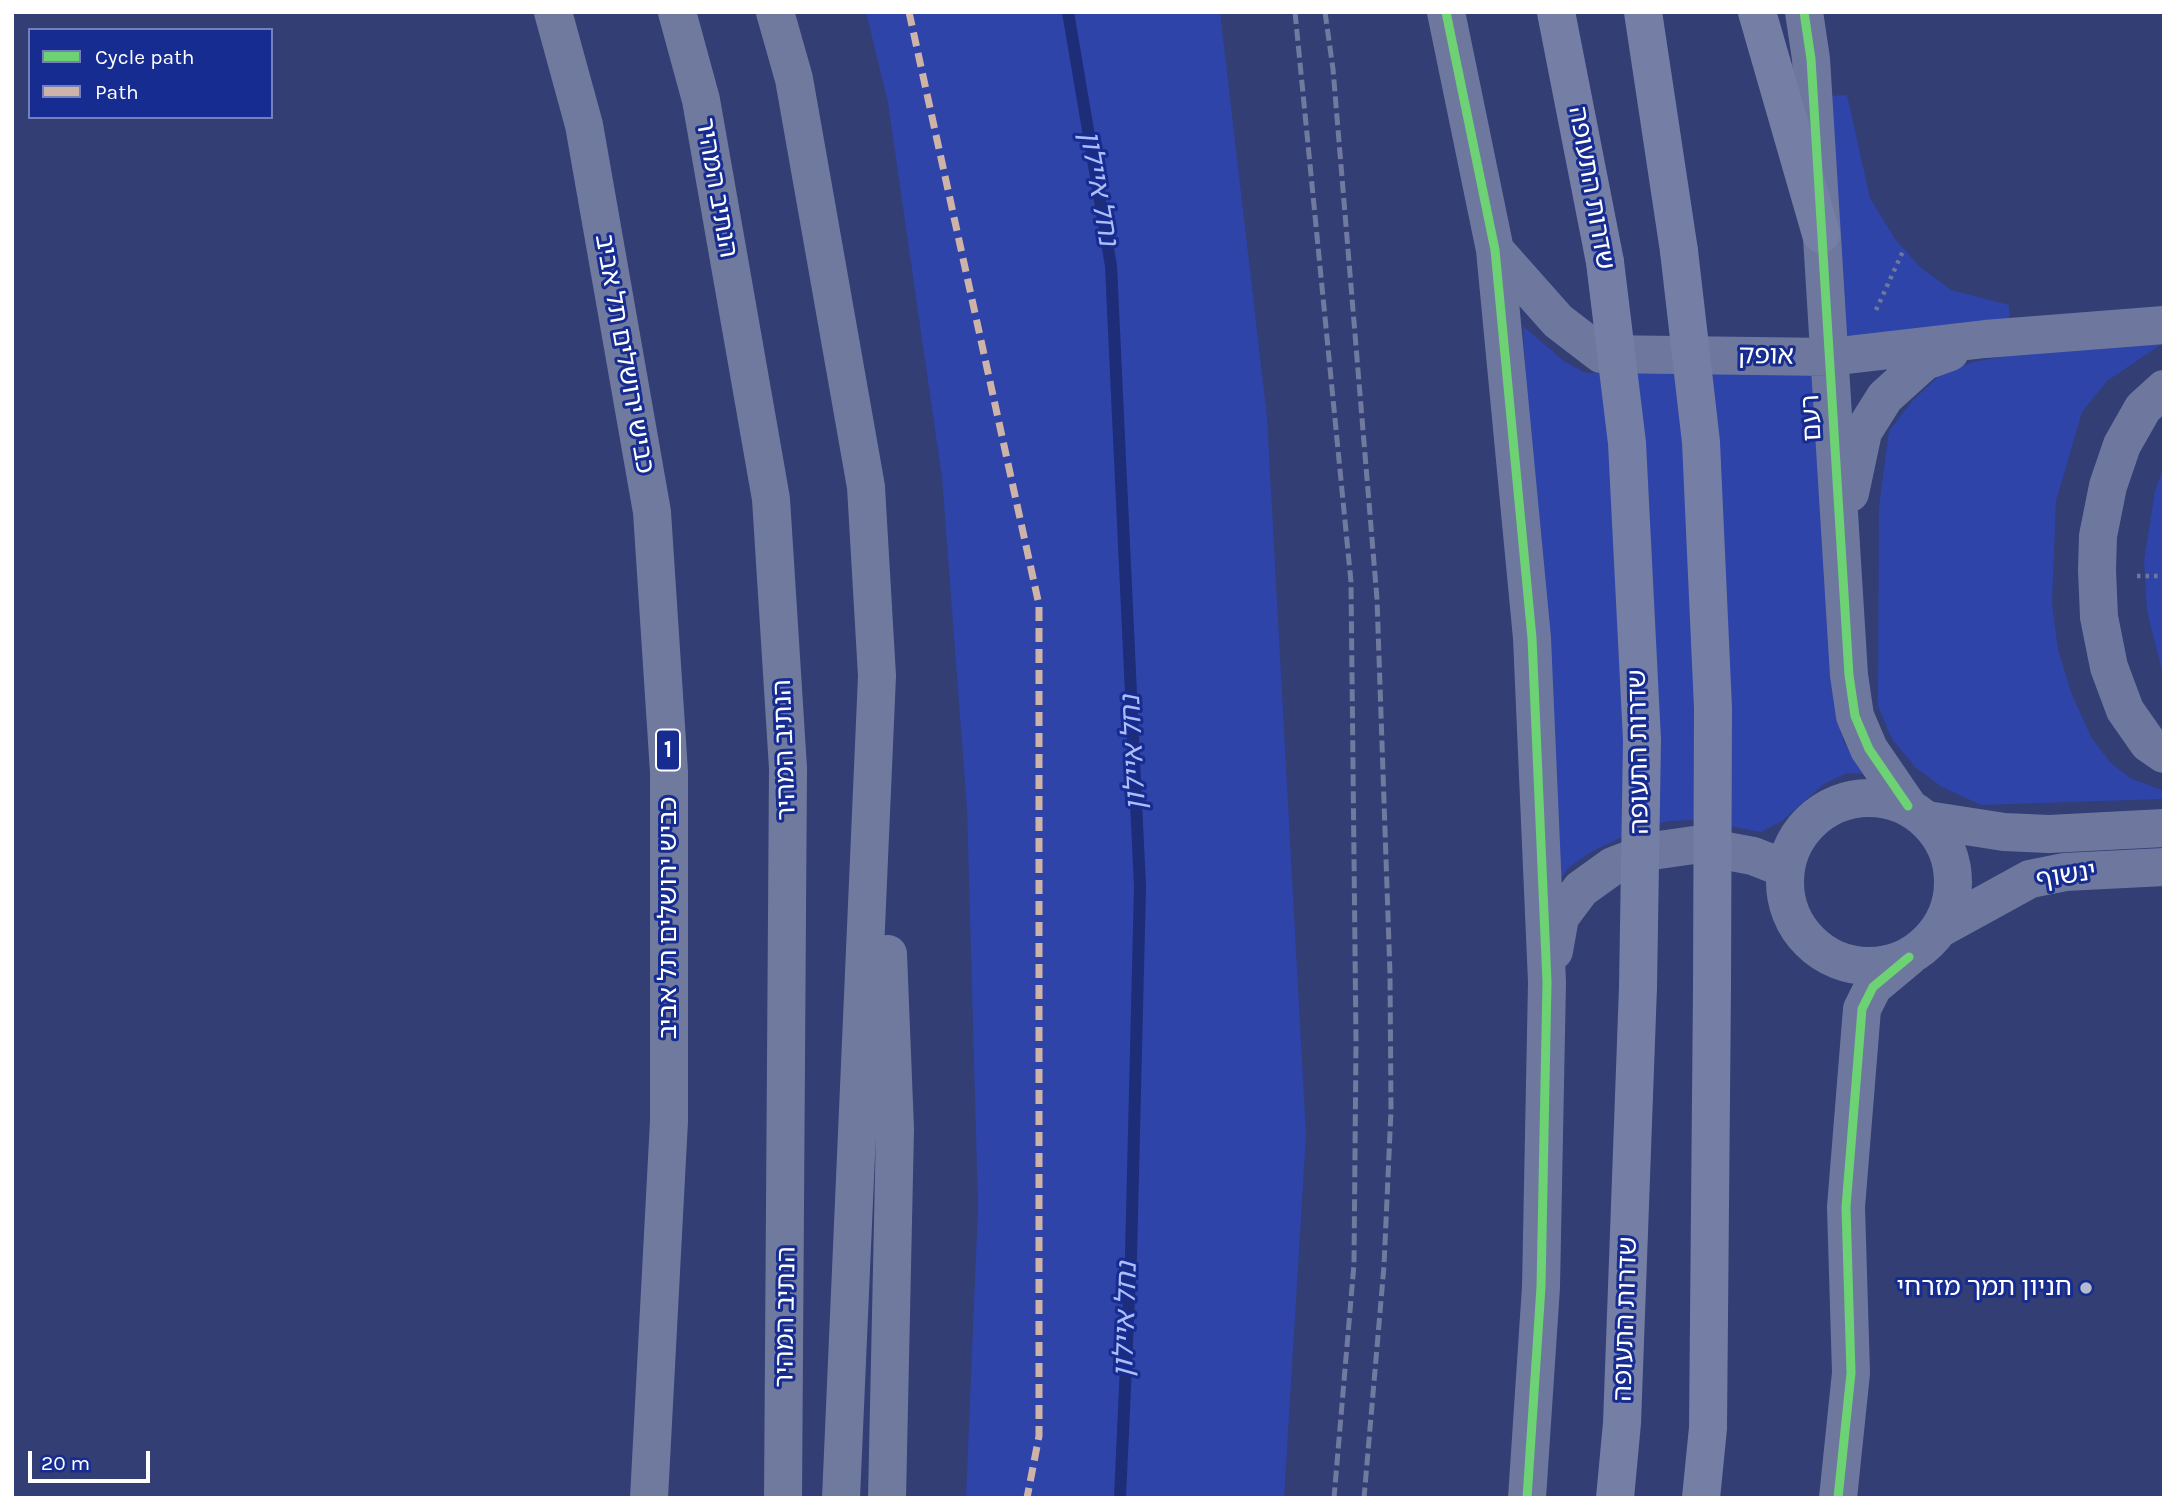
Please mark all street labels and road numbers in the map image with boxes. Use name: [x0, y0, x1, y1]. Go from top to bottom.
street label: שדרות התעופה: [1561, 104, 1621, 272]
street label: הנתיב המהיר: [688, 116, 744, 260]
street label: כביש ירושלים תל אביב: [588, 232, 660, 476]
street label: אופק: [1738, 340, 1794, 372]
street label: רעם: [1795, 394, 1829, 442]
street label: שדרות התעופה: [1622, 669, 1656, 835]
street label: הנתיב המהיר: [767, 679, 803, 821]
road number: 1: [656, 730, 680, 770]
street label: כביש ירושלים תל אביב: [653, 797, 685, 1039]
street label: ינשוף: [2034, 856, 2098, 896]
street label: שדרות התעופה: [1608, 1236, 1644, 1402]
street label: הנתיב המהיר: [769, 1246, 803, 1388]

